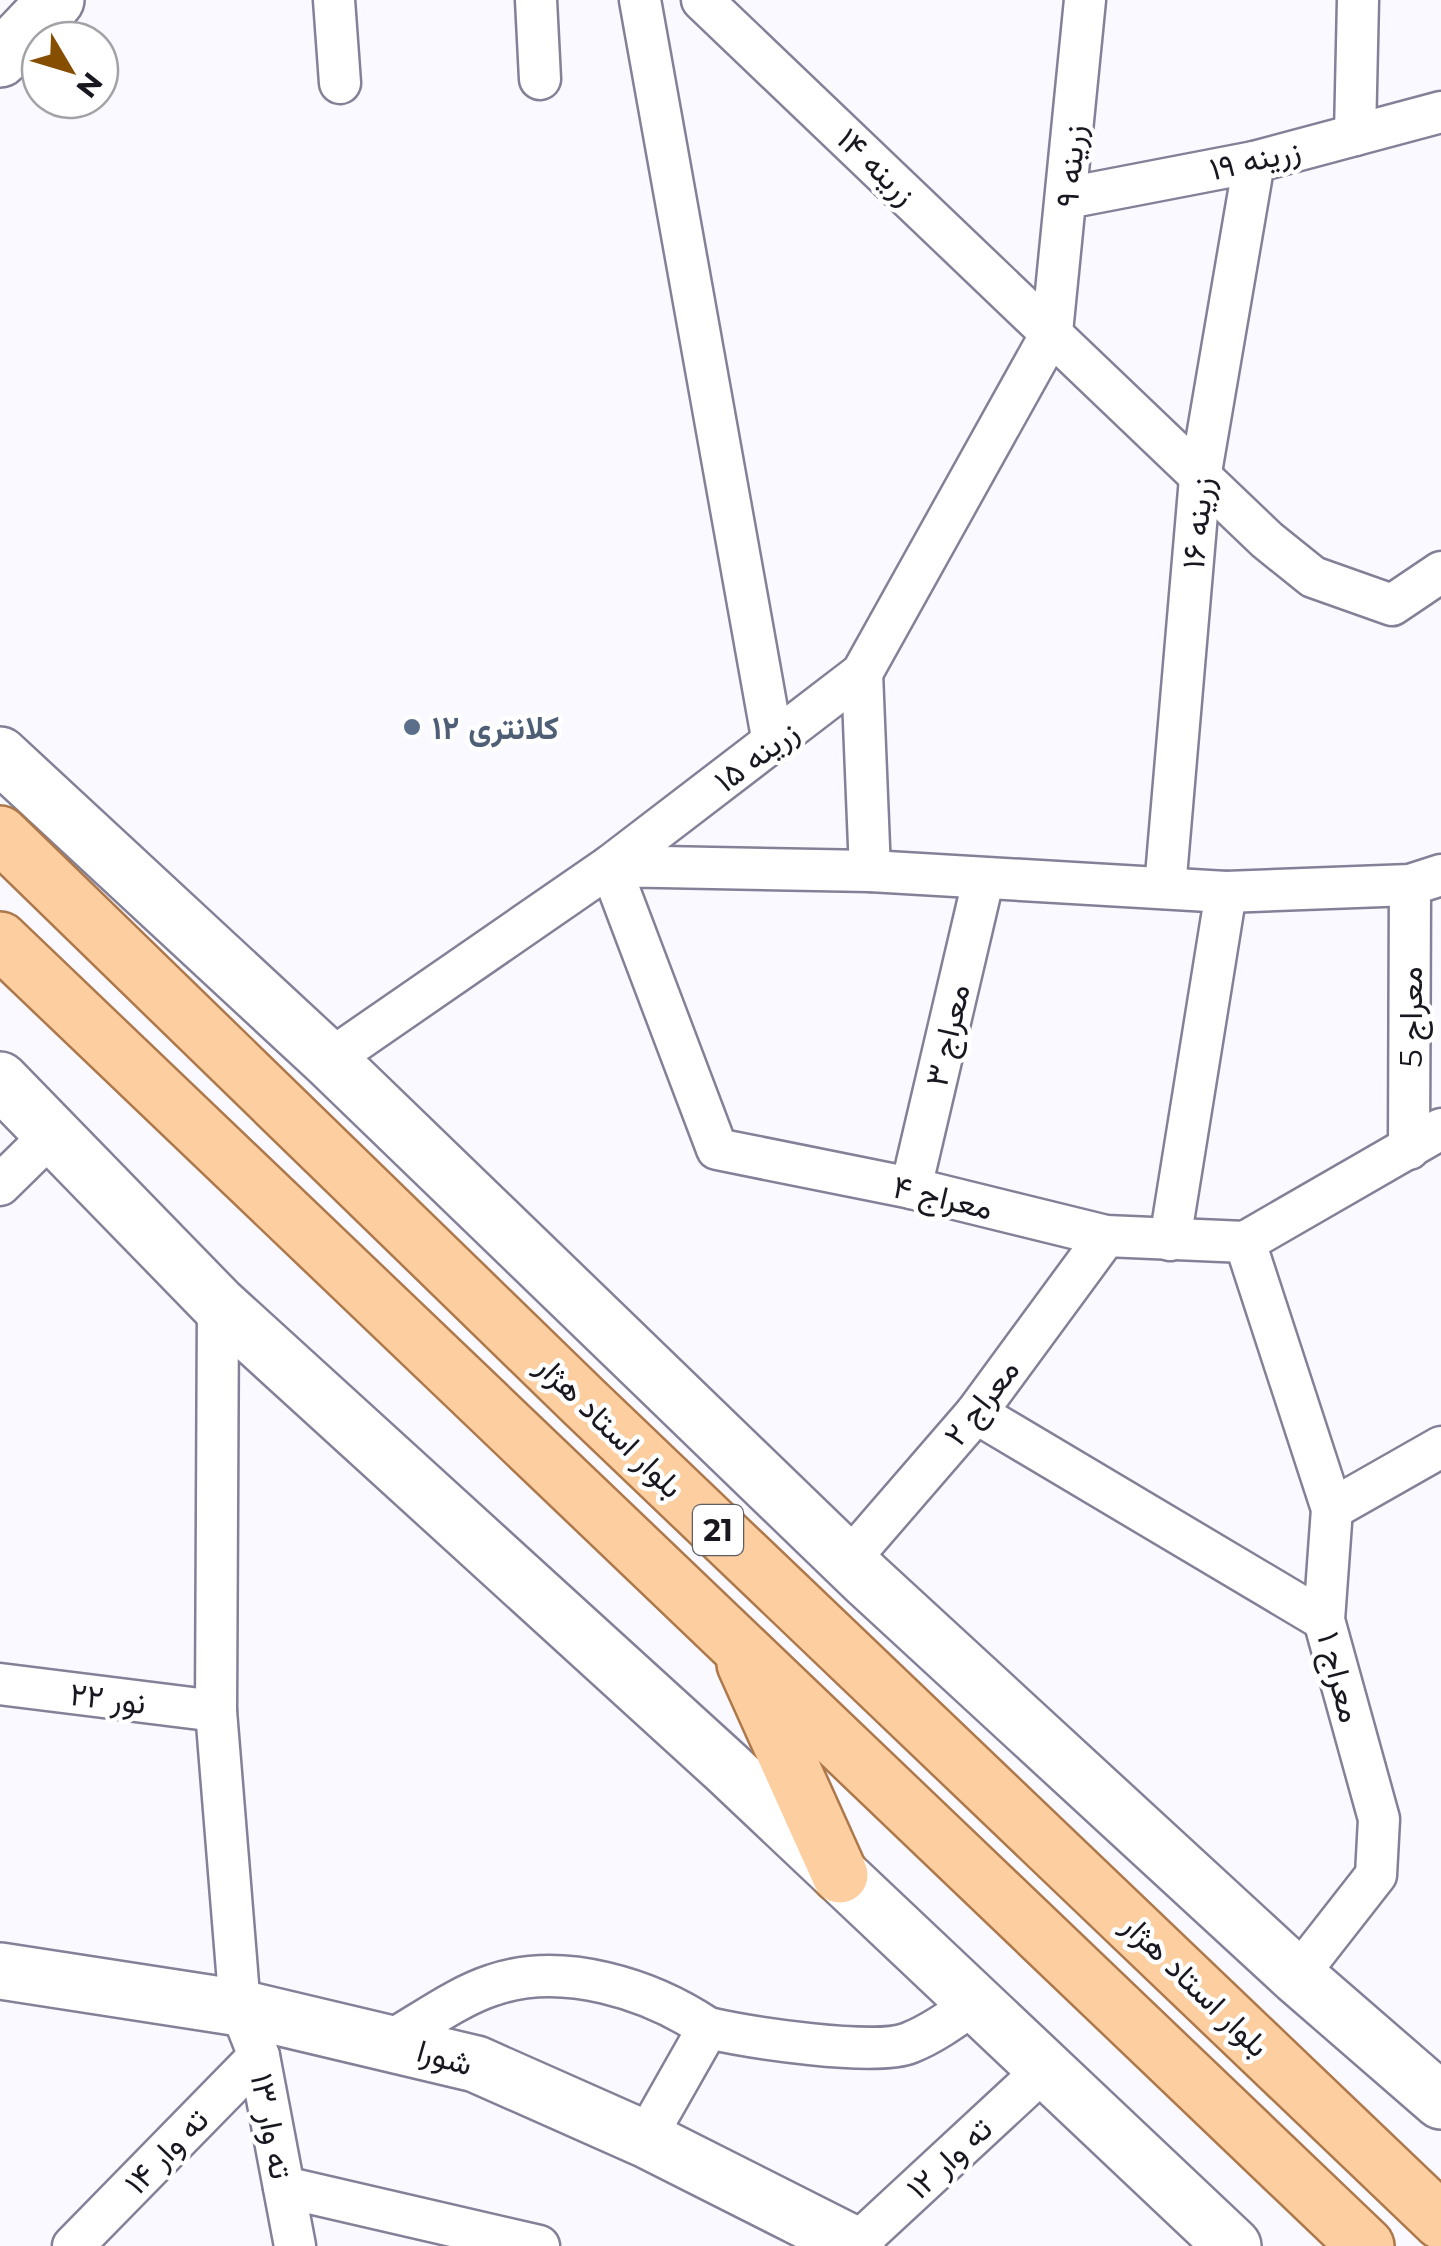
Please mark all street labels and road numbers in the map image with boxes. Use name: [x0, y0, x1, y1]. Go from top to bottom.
street label: زرینه ۱۴: [829, 119, 925, 214]
street label: زرینه ۹: [1047, 123, 1094, 209]
street label: زرینه ۱۹: [1206, 130, 1304, 189]
street label: زرینه ۱۶: [1173, 475, 1222, 571]
street label: زرینه ۱۵: [706, 712, 806, 801]
street label: معراج 5: [1391, 967, 1433, 1067]
street label: معراج ۳: [916, 980, 981, 1091]
street label: معراج ۴: [889, 1167, 997, 1230]
street label: بلوار استاد هژار: [527, 1346, 692, 1507]
street label: معراج ۲: [935, 1351, 1029, 1455]
road number: 21: [693, 1505, 743, 1555]
street label: معراج ۱: [1306, 1628, 1371, 1727]
street label: نور ۲۲: [68, 1674, 148, 1723]
street label: بلوار استاد هژار: [1113, 1905, 1278, 2066]
street label: شورا: [413, 2031, 477, 2084]
street label: ته وار ۱۳: [242, 2070, 301, 2182]
street label: ته وار ۱۴: [116, 2100, 217, 2203]
street label: ته وار ۱۲: [898, 2109, 1000, 2208]

